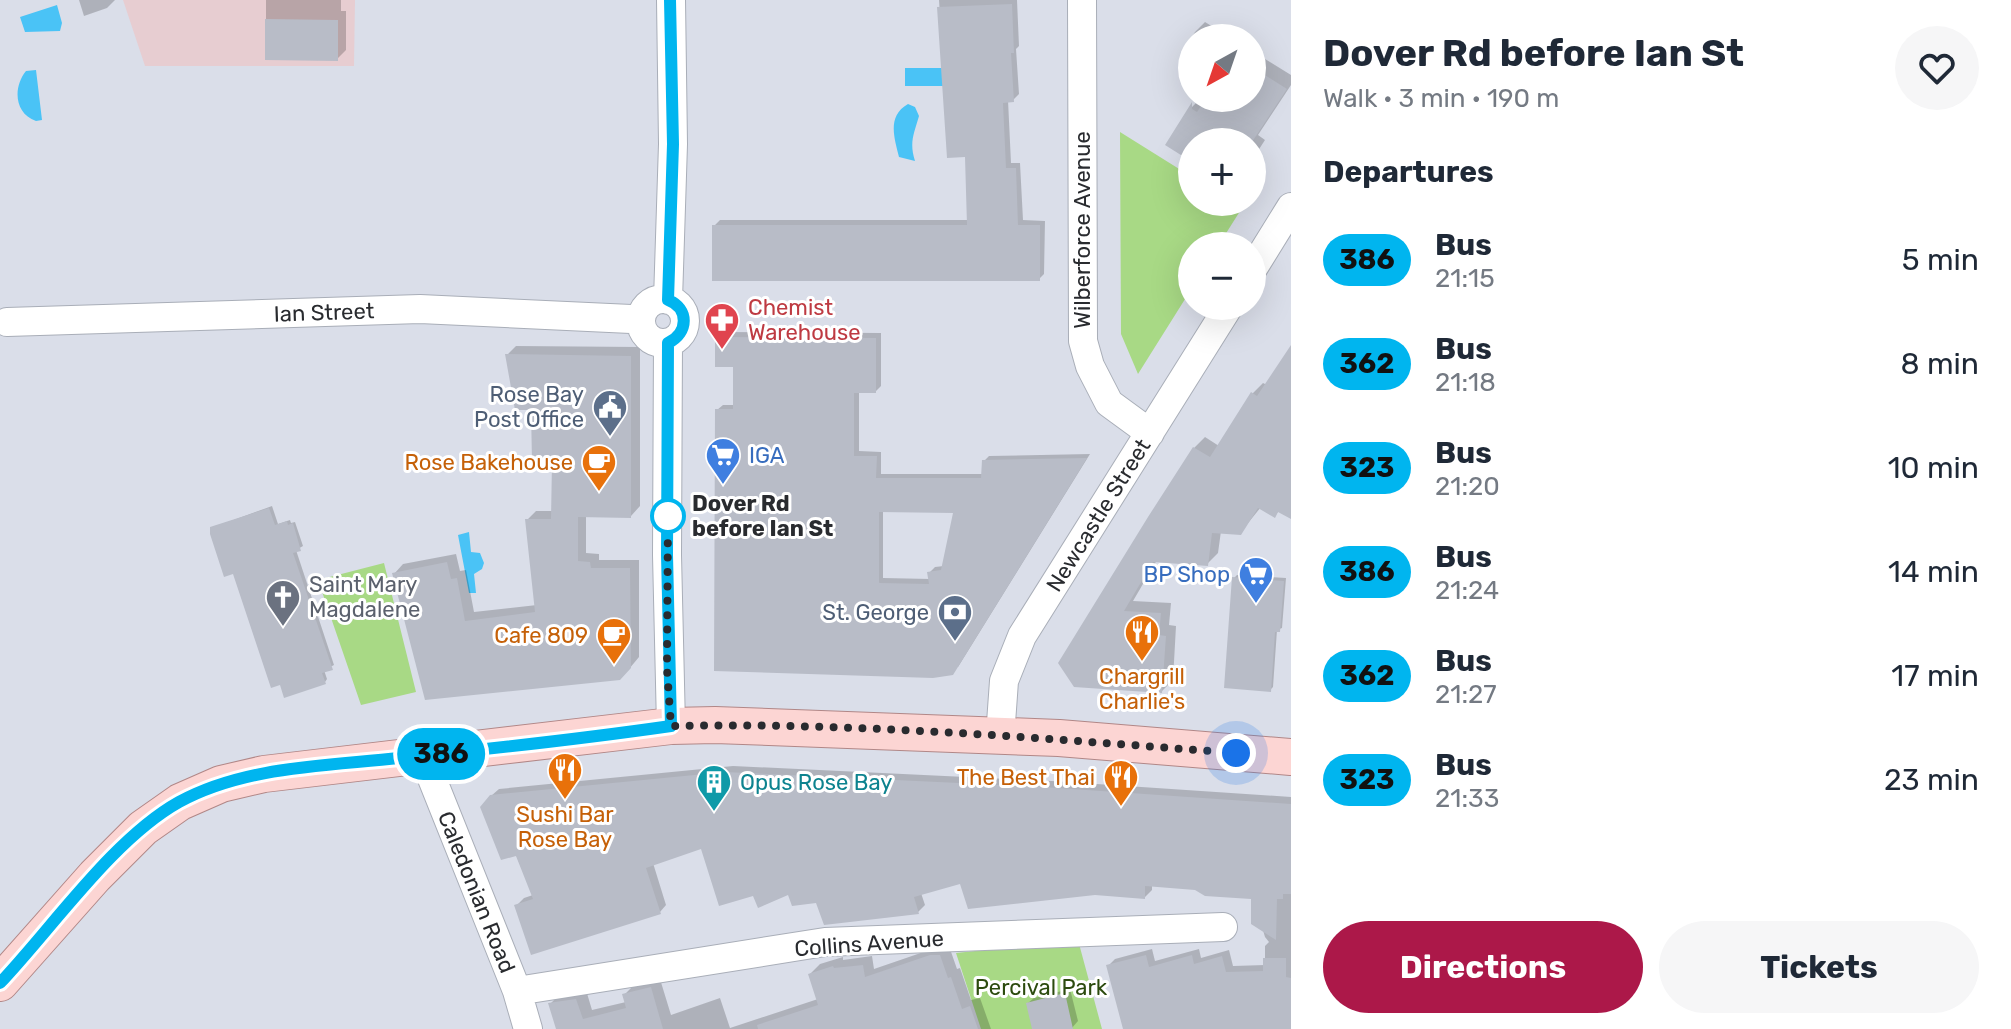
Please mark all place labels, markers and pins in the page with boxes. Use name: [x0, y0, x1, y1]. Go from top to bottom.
place label: Chemist Warehouse: [748, 294, 861, 346]
pharmacy icon: Chemist Warehouse: [703, 301, 741, 351]
place label: Rose Bay Post Office: [474, 381, 584, 433]
public building icon: Rose Bay Post Office: [591, 388, 629, 438]
supermarket icon: IGA: [704, 436, 742, 486]
place label: IGA: [749, 442, 785, 469]
cafe icon: Rose Bakehouse: [580, 443, 618, 493]
place label: Rose Bakehouse: [404, 449, 573, 476]
place label: Dover Rd before Ian St: [692, 490, 833, 542]
marker: Dover Rd before Ian St: [651, 499, 685, 533]
supermarket icon: BP Shop: [1237, 555, 1275, 605]
place label: BP Shop: [1143, 561, 1230, 588]
place label: Saint Mary Magdalene: [309, 571, 420, 623]
church icon: Saint Mary Magdalene: [264, 578, 302, 628]
bank icon: St. George: [936, 593, 974, 643]
place label: St. George: [822, 599, 929, 626]
restaurant icon: Chargrill Charlie's: [1123, 613, 1161, 663]
cafe icon: Cafe 809: [595, 616, 633, 666]
place label: Cafe 809: [494, 622, 588, 649]
place label: Chargrill Charlie's: [1099, 663, 1185, 715]
restaurant icon: Sushi Bar Rose Bay: [546, 751, 584, 801]
restaurant icon: The Best Thai: [1102, 758, 1140, 808]
building icon: Opus Rose Bay: [695, 763, 733, 813]
place label: The Best Thai: [957, 764, 1095, 791]
place label: Opus Rose Bay: [740, 769, 892, 796]
place label: Sushi Bar Rose Bay: [516, 801, 614, 853]

